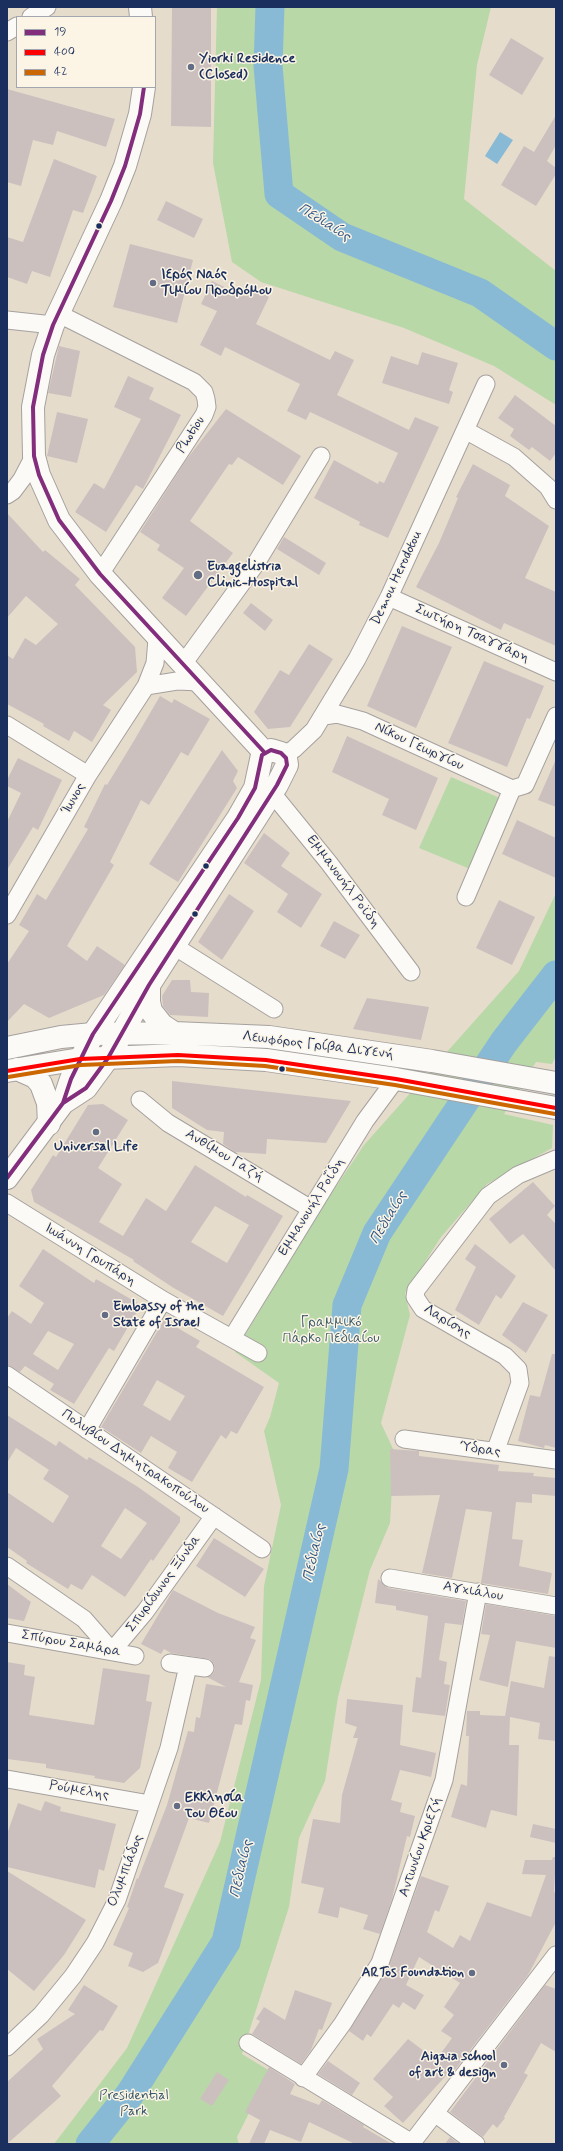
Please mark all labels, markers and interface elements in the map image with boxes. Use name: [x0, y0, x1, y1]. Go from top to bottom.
legend: [16, 16, 156, 88]
text: 19: [54, 24, 67, 40]
text: 400: [54, 44, 75, 60]
place label: Yiorki Residence (Closed): [199, 51, 295, 84]
marker: Yiorki Residence (Closed): [186, 62, 196, 72]
text: 42: [54, 64, 67, 80]
water label: Πεδιαίος: [294, 200, 354, 246]
unlabelled marker: [94, 221, 104, 231]
place label: Ιερός Ναός Τιμίου Προδρόμου: [161, 267, 272, 300]
marker: Ιερός Ναός Τιμίου Προδρόμου: [148, 278, 158, 288]
street label: Photiou: [173, 413, 209, 457]
street label: Demou Herodotou: [368, 528, 426, 628]
place label: Euaggelistria Clinic-Hospital: [207, 559, 298, 592]
marker: Euaggelistria Clinic-Hospital: [192, 569, 204, 581]
street label: Σωτήρη Τσαγγάρη: [412, 601, 532, 667]
street label: Νίκου Γεωργίου: [372, 719, 466, 775]
street label: Ίωνος: [58, 780, 90, 818]
street label: Εμμανουήλ Ροϊδη: [303, 832, 383, 932]
unlabelled marker: [201, 861, 211, 871]
unlabelled marker: [190, 909, 200, 919]
street label: Λεωφόρος Γρίβα Διγενή: [241, 1028, 395, 1064]
unlabelled marker: [277, 1064, 287, 1074]
street label: Ανθίμου Γαζή: [182, 1126, 266, 1186]
marker: Universal Life: [91, 1127, 101, 1137]
place label: Universal Life: [54, 1139, 138, 1155]
street label: Εμμανουήλ Ροΐδη: [275, 1155, 349, 1259]
water label: Πεδιαίος: [366, 1188, 412, 1248]
street label: Ιωάννη Γρυπάρη: [41, 1220, 139, 1290]
place label: Embassy of the State of Israel: [113, 1299, 204, 1332]
street label: Λαρίσης: [420, 1301, 474, 1343]
marker: Embassy of the State of Israel: [100, 1310, 110, 1320]
park label: Γραμμικό Πάρκο Πεδιαίου: [283, 1315, 379, 1348]
street label: Πολυβίου Δημητρακοπούλου: [58, 1406, 212, 1518]
street label: Ύδρας: [458, 1439, 502, 1461]
water label: Πεδιαίος: [300, 1523, 330, 1583]
street label: Σπυρίδωνος Ξύνδα: [123, 1532, 205, 1636]
street label: Αγχιάλου: [442, 1578, 504, 1606]
street label: Σπύρου Σαμάρα: [20, 1627, 122, 1661]
street label: Ρούμελης: [48, 1777, 110, 1805]
place label: Εκκλησία του Θεου: [185, 1790, 244, 1822]
street label: Αντωνίου Κριεζή: [396, 1795, 446, 1899]
marker: Εκκλησία του Θεου: [172, 1801, 182, 1811]
street label: Ολυμπιάδος: [105, 1832, 147, 1910]
water label: Πεδιαίος: [227, 1839, 257, 1899]
place label: ARTos Foundation: [361, 1965, 464, 1981]
marker: ARTos Foundation: [467, 1968, 477, 1978]
place label: Aigaia school of art & design: [409, 2049, 496, 2082]
marker: Aigaia school of art & design: [499, 2060, 509, 2070]
park label: Presidential Park: [99, 2088, 169, 2120]

